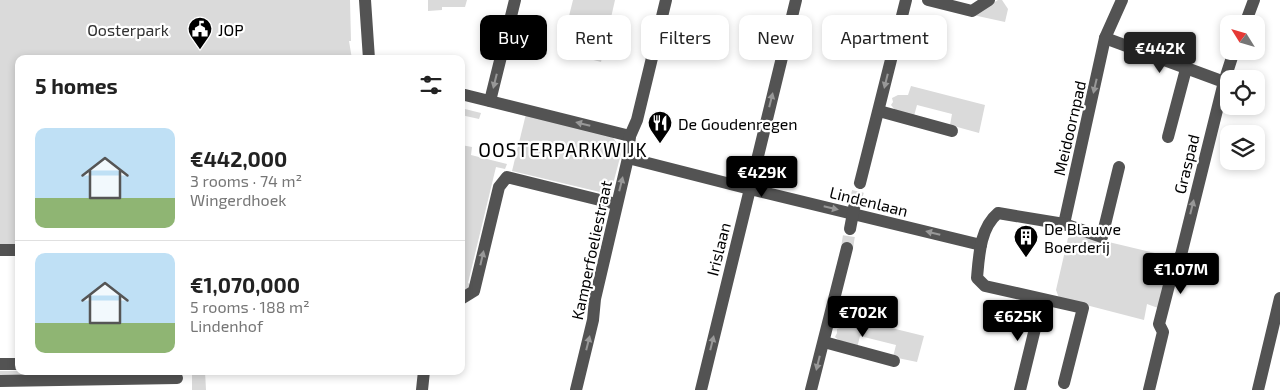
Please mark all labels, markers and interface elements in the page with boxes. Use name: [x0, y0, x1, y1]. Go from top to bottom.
chip: Buy: [480, 15, 547, 60]
chip: Rent: [557, 15, 631, 60]
chip: Filters: [641, 15, 729, 60]
chip: New: [739, 15, 812, 60]
chip: Apartment: [822, 15, 947, 60]
north arrow: [1220, 15, 1265, 60]
map controls: [1220, 15, 1265, 170]
public building icon: JOP: [187, 16, 213, 50]
park label: Oosterpark: [87, 20, 169, 39]
place label: JOP: [218, 20, 244, 39]
pin: €442K: [1125, 32, 1195, 74]
text: €442K: [1135, 38, 1185, 57]
button: locate: [1220, 70, 1265, 115]
icon: filters: [417, 71, 445, 99]
text: 5 homes: [35, 73, 118, 98]
one-way arrow: [491, 74, 499, 89]
one-way arrow: [882, 74, 890, 89]
street label: Meidoornpad: [1049, 79, 1089, 177]
one-way arrow: [1090, 79, 1098, 95]
one-way arrow: [767, 92, 775, 107]
restaurant icon: De Goudenregen: [647, 110, 673, 144]
place label: De Goudenregen: [678, 114, 798, 133]
one-way arrow: [575, 120, 590, 128]
button: layers: [1220, 125, 1265, 170]
street label: Graspad: [1169, 132, 1203, 196]
district label: OOSTERPARKWIJK: [478, 138, 648, 161]
text: €442,000: [190, 146, 287, 171]
icon: home: [75, 148, 135, 208]
pin: €429K: [727, 156, 797, 198]
text: €429K: [737, 162, 787, 181]
text: 3 rooms · 74 m²: [190, 171, 302, 190]
one-way arrow: [617, 176, 625, 191]
street label: Kamperfoeliestraat: [567, 179, 615, 321]
street label: Lindenlaan: [828, 182, 910, 220]
text: Wingerdhoek: [190, 190, 286, 209]
one-way arrow: [1188, 200, 1196, 215]
one-way arrow: [824, 204, 839, 212]
place label: De Blauwe Boerderij: [1044, 219, 1121, 257]
street label: Irislaan: [702, 220, 734, 278]
building icon: De Blauwe Boerderij: [1013, 224, 1039, 258]
one-way arrow: [926, 229, 941, 237]
one-way arrow: [478, 251, 486, 266]
pin: €1.07M: [1140, 252, 1222, 295]
text: €1.07M: [1154, 259, 1208, 278]
text: €1,070,000: [190, 272, 300, 297]
icon: home: [75, 273, 135, 333]
pin: €702K: [828, 296, 898, 338]
text: 5 rooms · 188 m²: [190, 297, 310, 316]
pin: €625K: [983, 300, 1053, 342]
text: €702K: [839, 302, 887, 321]
text: €625K: [994, 306, 1042, 325]
text: Lindenhof: [190, 316, 263, 335]
one-way arrow: [584, 335, 592, 350]
one-way arrow: [708, 335, 716, 350]
one-way arrow: [814, 356, 822, 371]

